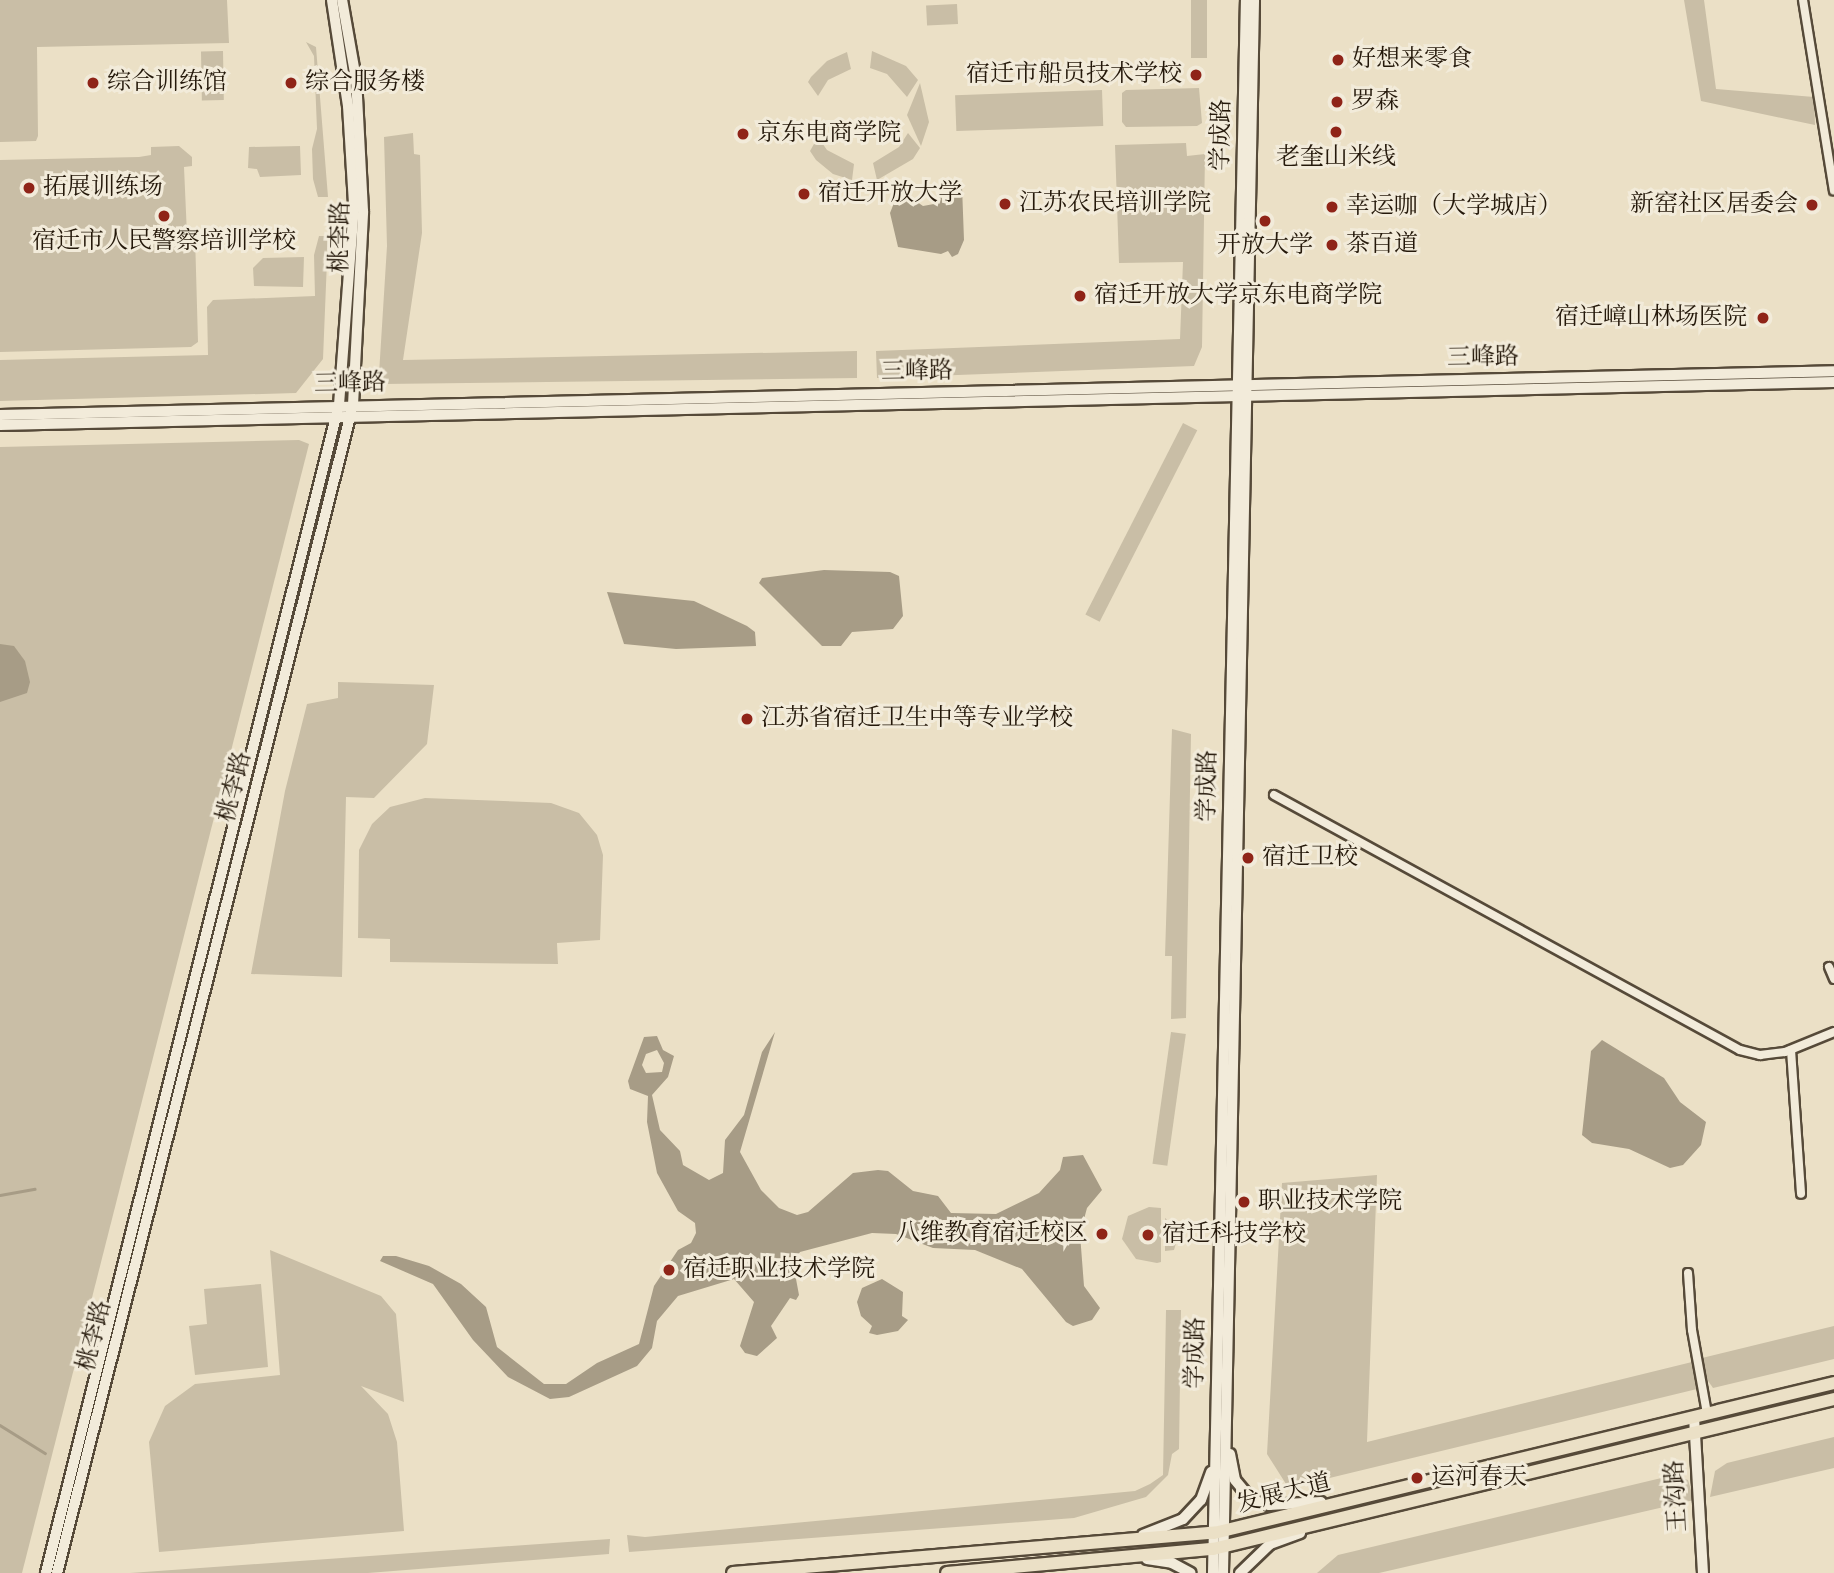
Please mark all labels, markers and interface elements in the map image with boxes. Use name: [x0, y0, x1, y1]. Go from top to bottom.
place label: 好想来零食: [1352, 46, 1472, 74]
marker: 好想来零食: [1330, 52, 1346, 68]
place label: 宿迁市船员技术学校: [966, 61, 1182, 89]
marker: 宿迁市船员技术学校: [1188, 67, 1204, 83]
place label: 综合训练馆: [107, 69, 227, 97]
place label: 综合服务楼: [305, 69, 425, 97]
marker: 综合训练馆: [85, 75, 101, 91]
marker: 综合服务楼: [283, 75, 299, 91]
place label: 罗森: [1351, 88, 1399, 116]
marker: 罗森: [1329, 94, 1345, 110]
street label: 学成路: [1207, 99, 1237, 171]
place label: 京东电商学院: [757, 120, 901, 148]
marker: 老奎山米线: [1328, 124, 1344, 140]
marker: 京东电商学院: [735, 126, 751, 142]
place label: 老奎山米线: [1276, 144, 1396, 172]
place label: 拓展训练场: [43, 174, 163, 202]
marker: 拓展训练场: [21, 180, 37, 196]
place label: 宿迁开放大学: [818, 180, 962, 208]
marker: 宿迁开放大学: [796, 186, 812, 202]
place label: 江苏农民培训学院: [1019, 190, 1211, 218]
place label: 新窑社区居委会: [1630, 191, 1798, 219]
place label: 幸运咖（大学城店）: [1346, 193, 1562, 221]
marker: 江苏农民培训学院: [997, 196, 1013, 212]
marker: 新窑社区居委会: [1804, 197, 1820, 213]
marker: 幸运咖（大学城店）: [1324, 199, 1340, 215]
street label: 桃李路: [326, 201, 356, 273]
marker: 宿迁市人民警察培训学校: [156, 208, 172, 224]
marker: 开放大学: [1257, 213, 1273, 229]
place label: 宿迁市人民警察培训学校: [32, 228, 296, 256]
place label: 茶百道: [1346, 231, 1418, 259]
place label: 开放大学: [1217, 232, 1313, 260]
marker: 茶百道: [1324, 237, 1340, 253]
place label: 宿迁开放大学京东电商学院: [1094, 282, 1382, 310]
marker: 宿迁开放大学京东电商学院: [1072, 288, 1088, 304]
place label: 宿迁嶂山林场医院: [1555, 304, 1747, 332]
marker: 宿迁嶂山林场医院: [1753, 308, 1773, 328]
street label: 三峰路: [1447, 343, 1519, 373]
street label: 三峰路: [881, 357, 953, 387]
street label: 三峰路: [314, 369, 386, 399]
place label: 江苏省宿迁卫生中等专业学校: [761, 705, 1073, 733]
marker: 江苏省宿迁卫生中等专业学校: [739, 711, 755, 727]
street label: 桃李路: [212, 749, 258, 825]
street label: 学成路: [1193, 750, 1223, 822]
place label: 宿迁卫校: [1262, 844, 1358, 872]
marker: 宿迁卫校: [1240, 850, 1256, 866]
place label: 职业技术学院: [1258, 1188, 1402, 1216]
marker: 职业技术学院: [1236, 1194, 1252, 1210]
place label: 八维教育宿迁校区: [896, 1220, 1088, 1248]
place label: 宿迁科技学校: [1162, 1221, 1306, 1249]
marker: 八维教育宿迁校区: [1094, 1226, 1110, 1242]
marker: 宿迁科技学校: [1140, 1227, 1156, 1243]
place label: 宿迁职业技术学院: [683, 1256, 875, 1284]
marker: 宿迁职业技术学院: [661, 1262, 677, 1278]
street label: 桃李路: [72, 1298, 118, 1374]
street label: 学成路: [1181, 1317, 1211, 1389]
street label: 王沟路: [1661, 1459, 1693, 1533]
place label: 运河春天: [1431, 1464, 1527, 1492]
street label: 发展大道: [1234, 1468, 1334, 1520]
marker: 运河春天: [1409, 1470, 1425, 1486]

